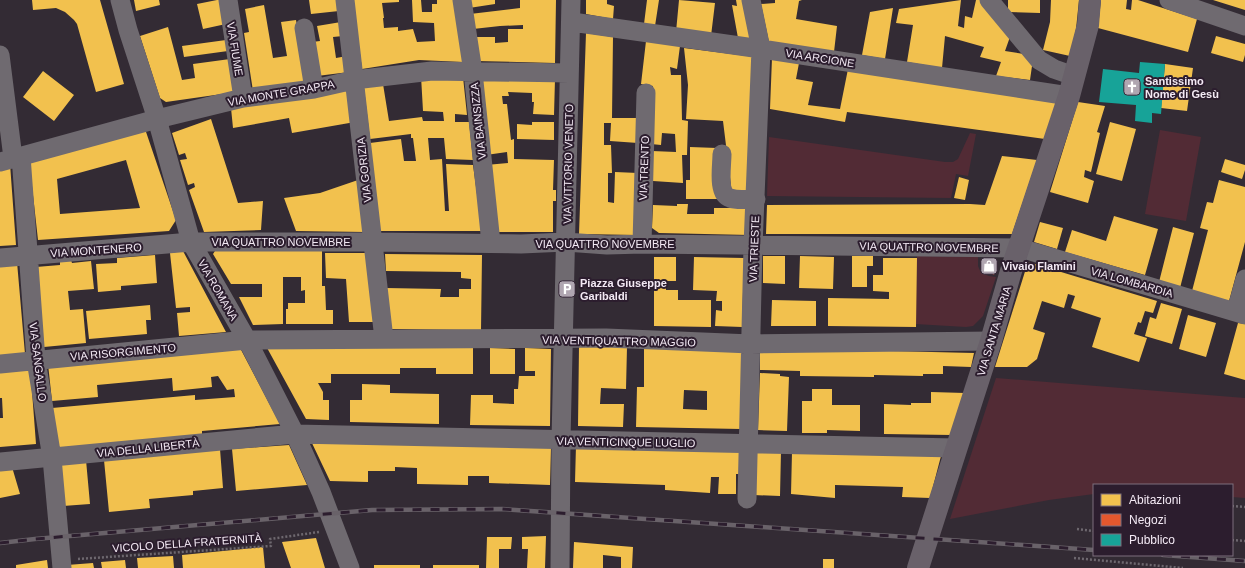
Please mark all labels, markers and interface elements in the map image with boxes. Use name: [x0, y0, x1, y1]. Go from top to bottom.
street label: VIA FIUME: [225, 21, 245, 77]
street label: VIA ARCIONE: [785, 47, 855, 69]
place label: Santissimo Nome di Gesù: [1145, 75, 1219, 100]
church icon: Santissimo Nome di Gesù: [1122, 77, 1142, 97]
street label: VIA MONTE GRAPPA: [227, 78, 336, 108]
street label: VIA BAINSIZZA: [468, 81, 488, 160]
street label: VIA VITTORIO VENETO: [561, 103, 575, 224]
street label: VIA TRENTO: [637, 135, 651, 201]
street label: VIA GORIZIA: [355, 136, 373, 203]
street label: VIA TRIESTE: [747, 216, 761, 282]
street label: VIA QUATTRO NOVEMBRE: [211, 236, 351, 248]
street label: VIA QUATTRO NOVEMBRE: [535, 238, 675, 250]
street label: VIA QUATTRO NOVEMBRE: [859, 240, 999, 254]
street label: VIA MONTENERO: [50, 241, 143, 259]
shop icon: Vivaio Flamini: [979, 256, 999, 276]
street label: VIA ROMANA: [196, 257, 241, 323]
place label: Vivaio Flamini: [1002, 260, 1076, 272]
street label: VIA LOMBARDIA: [1090, 265, 1175, 300]
place label: Piazza Giuseppe Garibaldi: [580, 277, 667, 302]
parking icon: Piazza Giuseppe Garibaldi: [557, 279, 577, 299]
street label: VIA SANTA MARIA: [975, 284, 1014, 377]
street label: VIA SANGALLO: [27, 322, 49, 403]
street label: VIA VENTIQUATTRO MAGGIO: [542, 334, 696, 348]
street label: VIA RISORGIMENTO: [70, 341, 177, 363]
street label: VIA VENTICINQUE LUGLIO: [557, 435, 696, 449]
street label: VIA DELLA LIBERTÀ: [96, 437, 201, 459]
legend: [1093, 484, 1233, 556]
text: Abitazioni: [1129, 493, 1181, 507]
text: Negozi: [1129, 513, 1166, 527]
street label: VICOLO DELLA FRATERNITÀ: [112, 532, 263, 554]
text: Pubblico: [1129, 533, 1175, 547]

